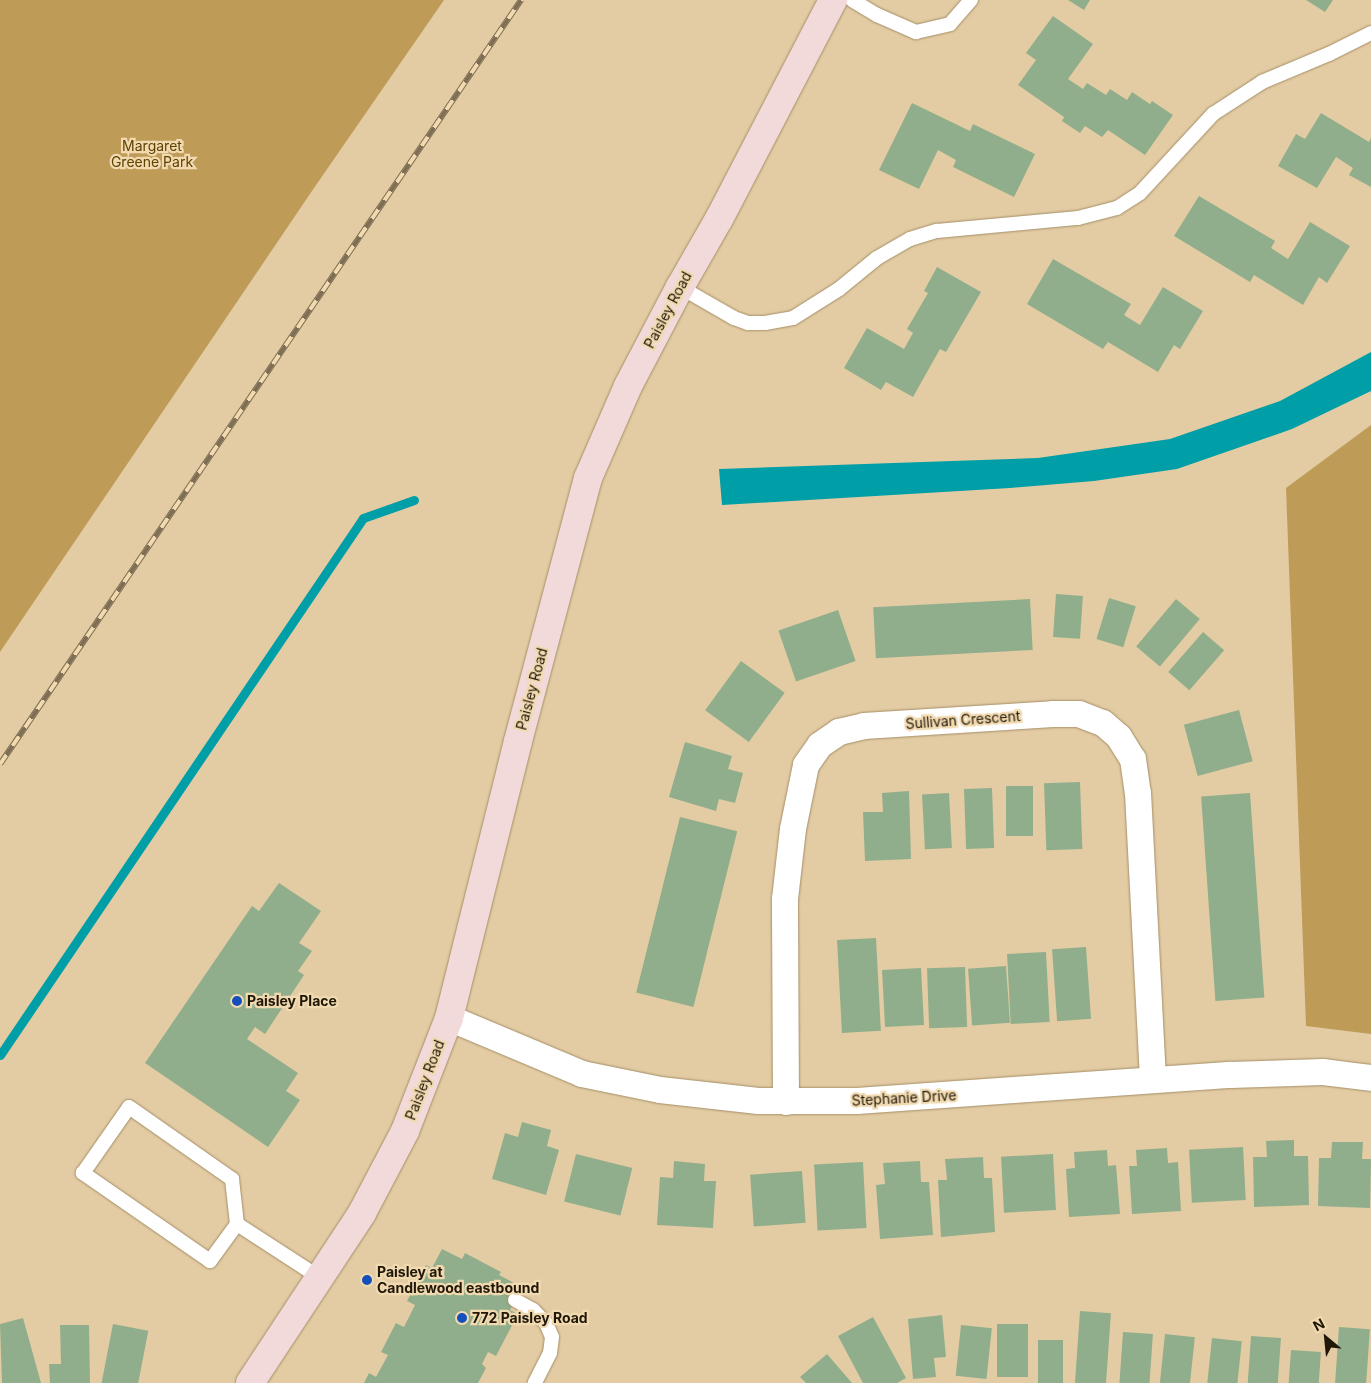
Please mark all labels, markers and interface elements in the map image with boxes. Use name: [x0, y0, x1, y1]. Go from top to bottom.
park label: Margaret Greene Park: [111, 138, 193, 170]
street label: Paisley Road: [641, 269, 695, 351]
street label: Paisley Road: [513, 646, 551, 732]
street label: Sullivan Crescent: [905, 708, 1021, 732]
place label: Paisley Place: [247, 993, 337, 1009]
marker: Paisley Place: [231, 995, 243, 1007]
street label: Paisley Road: [402, 1038, 448, 1122]
street label: Stephanie Drive: [851, 1087, 957, 1109]
place label: Paisley at Candlewood eastbound: [377, 1264, 539, 1296]
marker: Paisley at Candlewood eastbound: [361, 1274, 373, 1286]
place label: 772 Paisley Road: [472, 1310, 588, 1326]
marker: 772 Paisley Road: [456, 1312, 468, 1324]
north arrow: [1301, 1313, 1351, 1363]
text: N: [1310, 1314, 1327, 1334]

